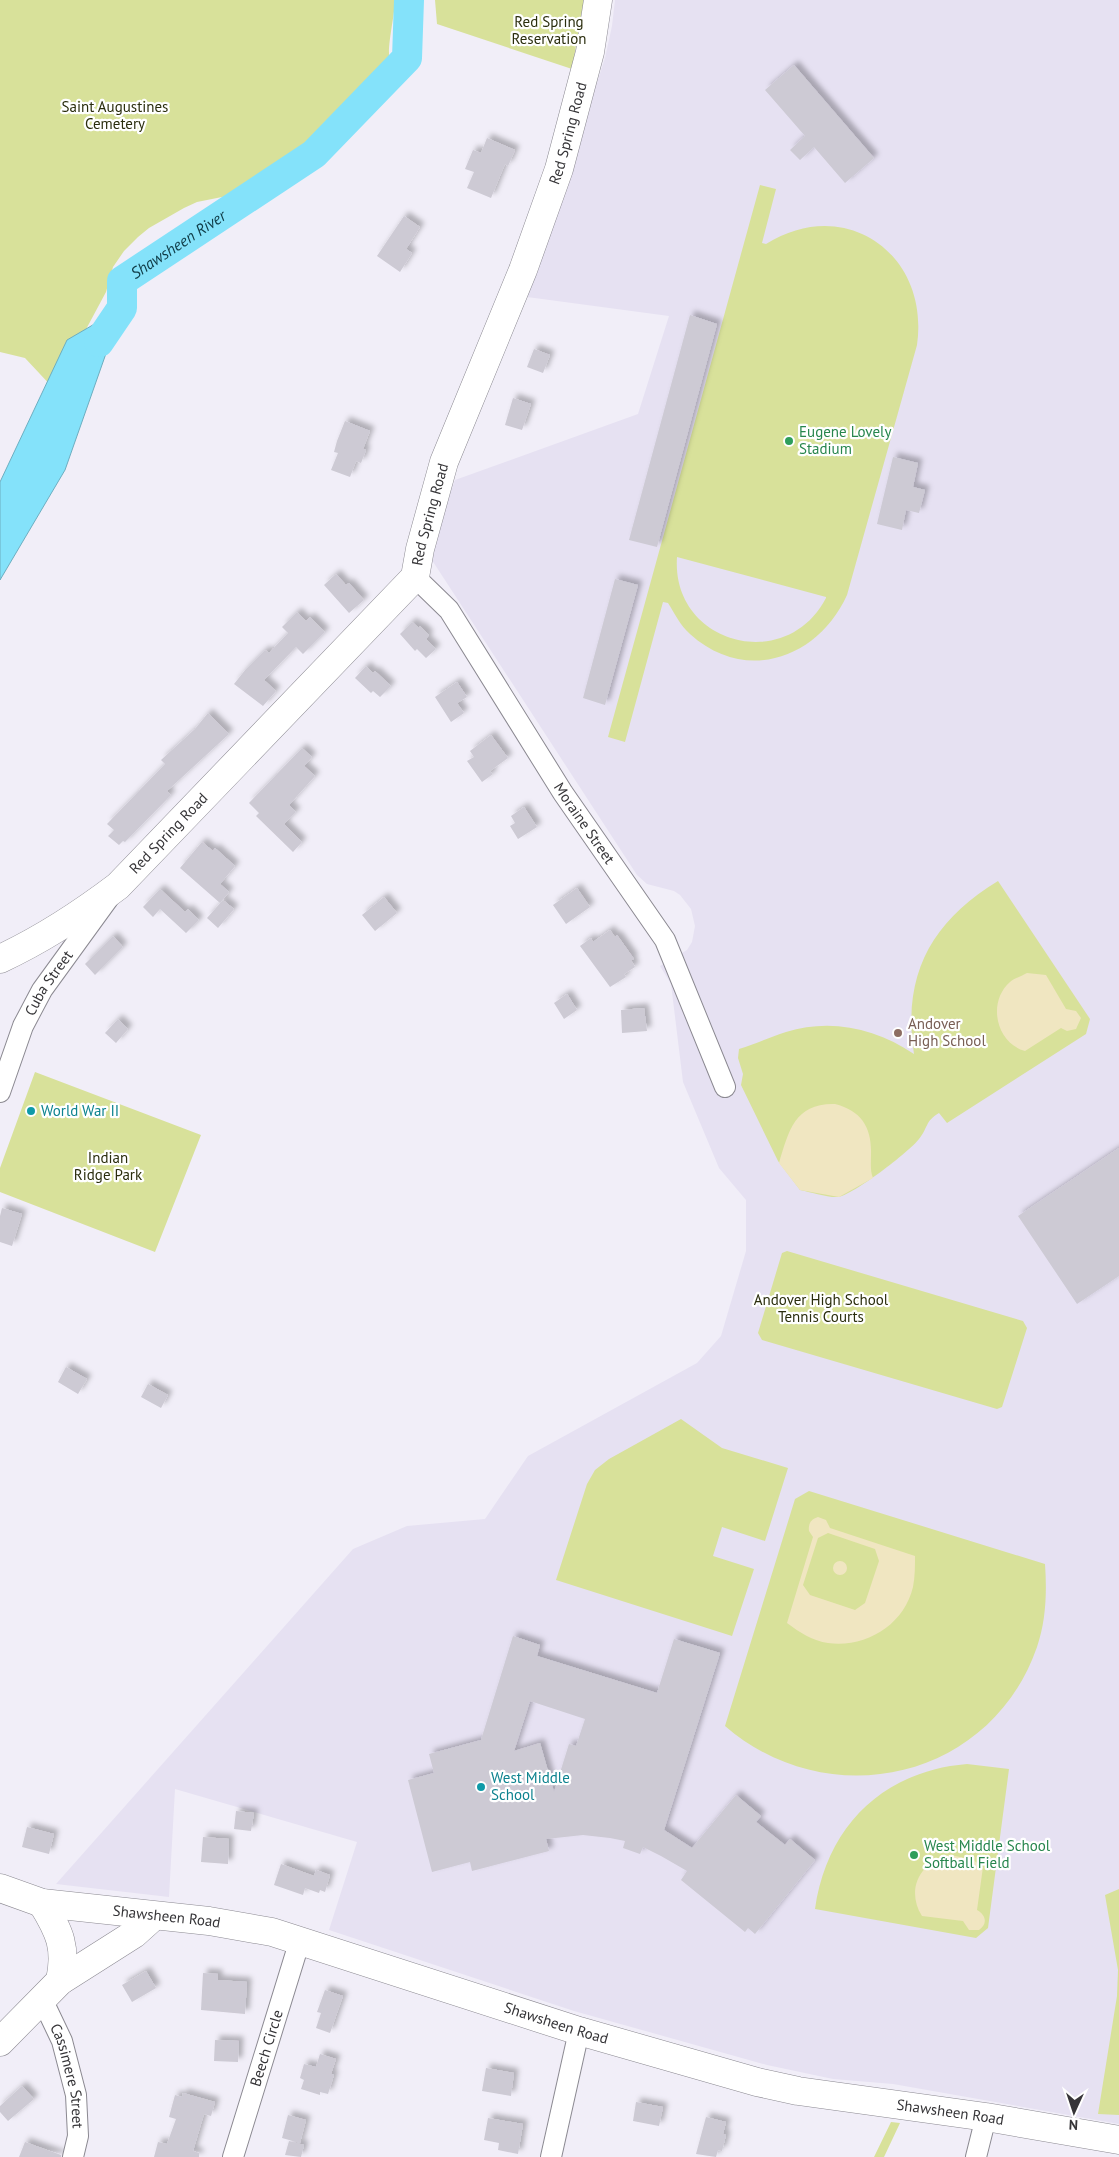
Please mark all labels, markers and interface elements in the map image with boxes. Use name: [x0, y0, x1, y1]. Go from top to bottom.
park label: Red Spring Reservation: [512, 12, 586, 48]
street label: Red Spring Road: [544, 80, 591, 187]
park label: Saint Augustines Cemetery: [62, 97, 168, 133]
water label: Shawsheen River: [126, 204, 231, 283]
place label: Eugene Lovely Stadium: [799, 422, 891, 458]
marker: Eugene Lovely Stadium: [783, 435, 795, 447]
street label: Red Spring Road: [407, 461, 452, 567]
street label: Moraine Street: [550, 779, 619, 867]
street label: Red Spring Road: [125, 788, 212, 878]
street label: Cuba Street: [20, 946, 77, 1019]
place label: Andover High School: [908, 1014, 986, 1050]
marker: Andover High School: [892, 1027, 904, 1039]
place label: World War II: [41, 1101, 119, 1120]
marker: World War II: [25, 1105, 37, 1117]
park label: Indian Ridge Park: [74, 1148, 143, 1184]
park label: Andover High School Tennis Courts: [754, 1290, 889, 1326]
place label: West Middle School: [491, 1768, 570, 1804]
marker: West Middle School: [475, 1781, 487, 1793]
place label: West Middle School Softball Field: [924, 1836, 1051, 1872]
marker: West Middle School Softball Field: [908, 1849, 920, 1861]
street label: Shawsheen Road: [112, 1901, 222, 1932]
street label: Shawsheen Road: [502, 1997, 611, 2048]
street label: Beech Circle: [245, 2007, 287, 2089]
street label: Cassimere Street: [46, 2020, 88, 2129]
north arrow: [1049, 2087, 1099, 2137]
street label: Shawsheen Road: [895, 2095, 1006, 2129]
text: N: [1068, 2116, 1078, 2134]

